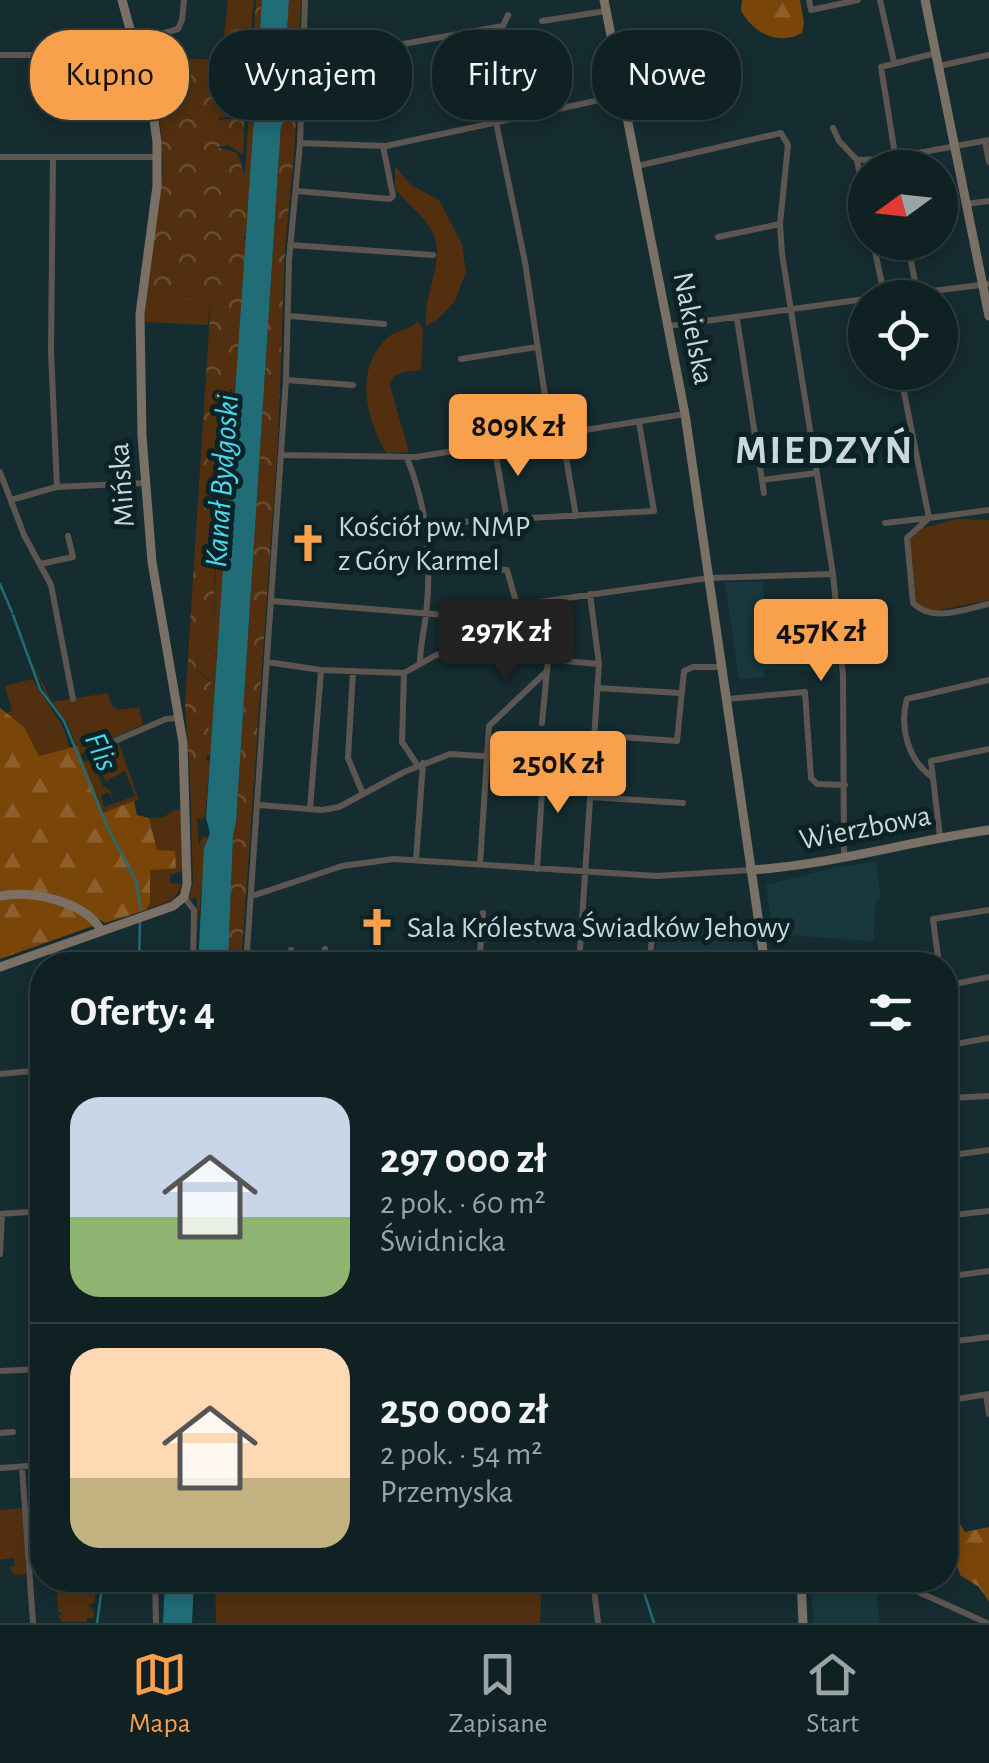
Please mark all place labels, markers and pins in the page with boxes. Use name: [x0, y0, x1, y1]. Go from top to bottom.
pin: 809K zł: [426, 394, 610, 479]
place label: Kościół pw. NMP z Góry Karmel: [338, 512, 530, 576]
church icon: Kościół pw. NMP z Góry Karmel: [287, 522, 329, 564]
pin: 297K zł: [414, 599, 598, 684]
pin: 457K zł: [729, 599, 913, 684]
pin: 250K zł: [466, 731, 650, 816]
church icon: Sala Królestwa Świadków Jehowy: [356, 906, 398, 948]
place label: Sala Królestwa Świadków Jehowy: [407, 910, 790, 943]

